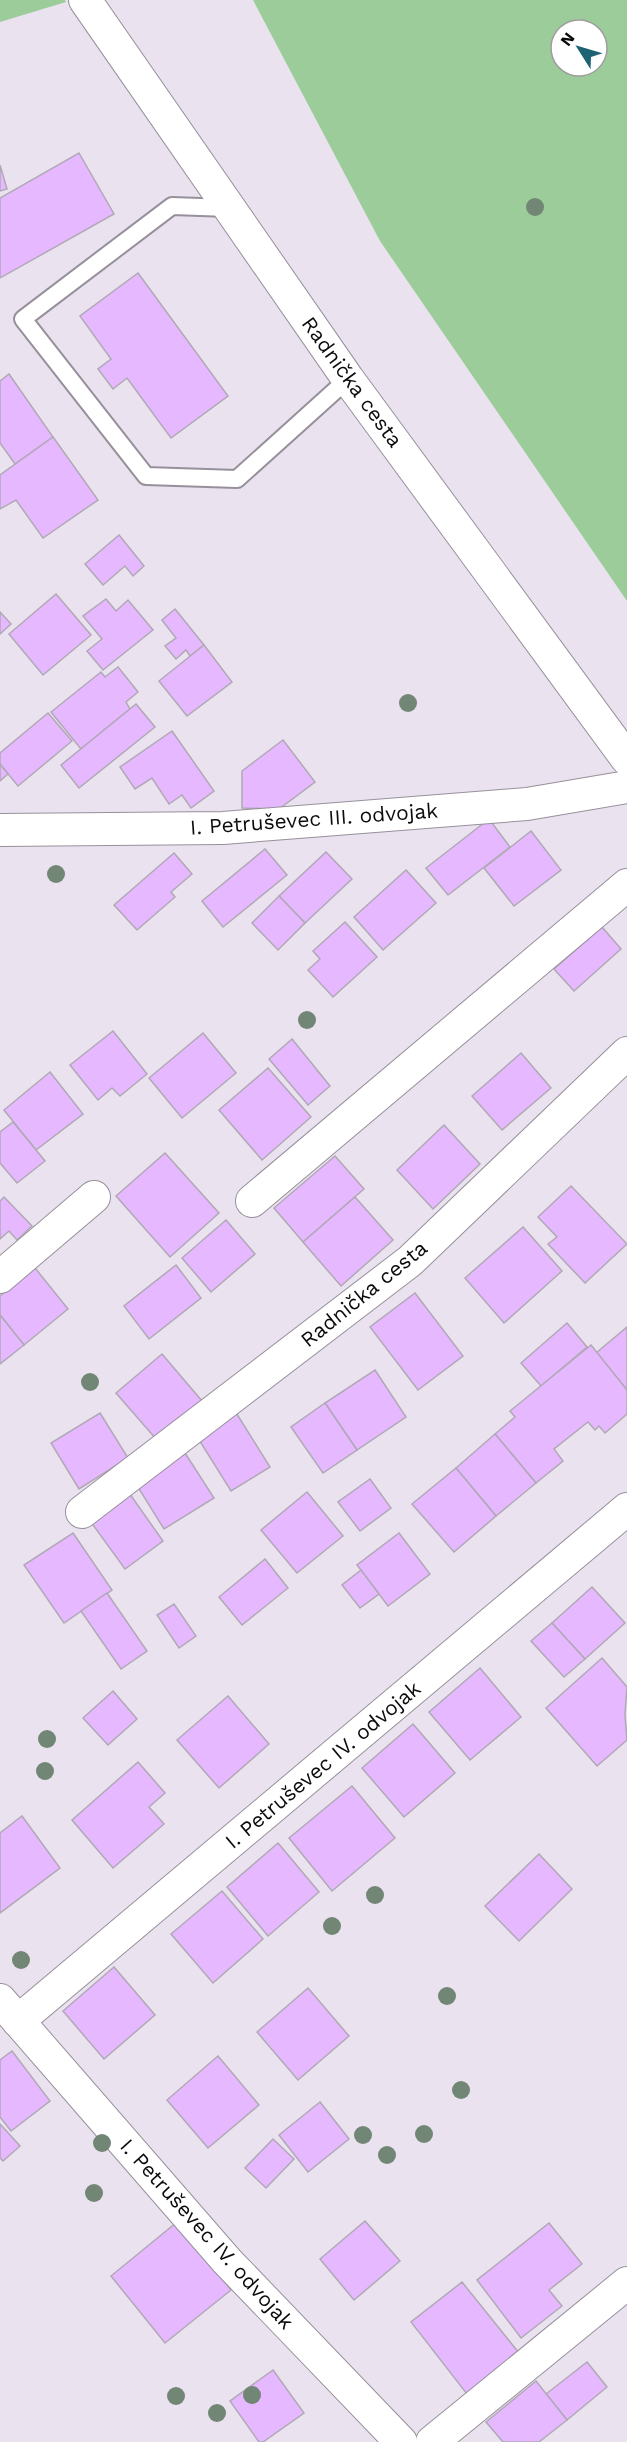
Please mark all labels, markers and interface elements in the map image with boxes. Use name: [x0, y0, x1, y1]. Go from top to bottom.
north arrow: [549, 18, 609, 78]
text: N: [556, 29, 579, 50]
street label: Radnička cesta: [297, 312, 408, 452]
street label: I. Petruševec III. odvojak: [189, 797, 439, 840]
street label: Radnička cesta: [295, 1235, 432, 1352]
street label: I. Petruševec IV. odvojak: [220, 1675, 426, 1854]
street label: I. Petruševec IV. odvojak: [115, 2133, 299, 2334]

